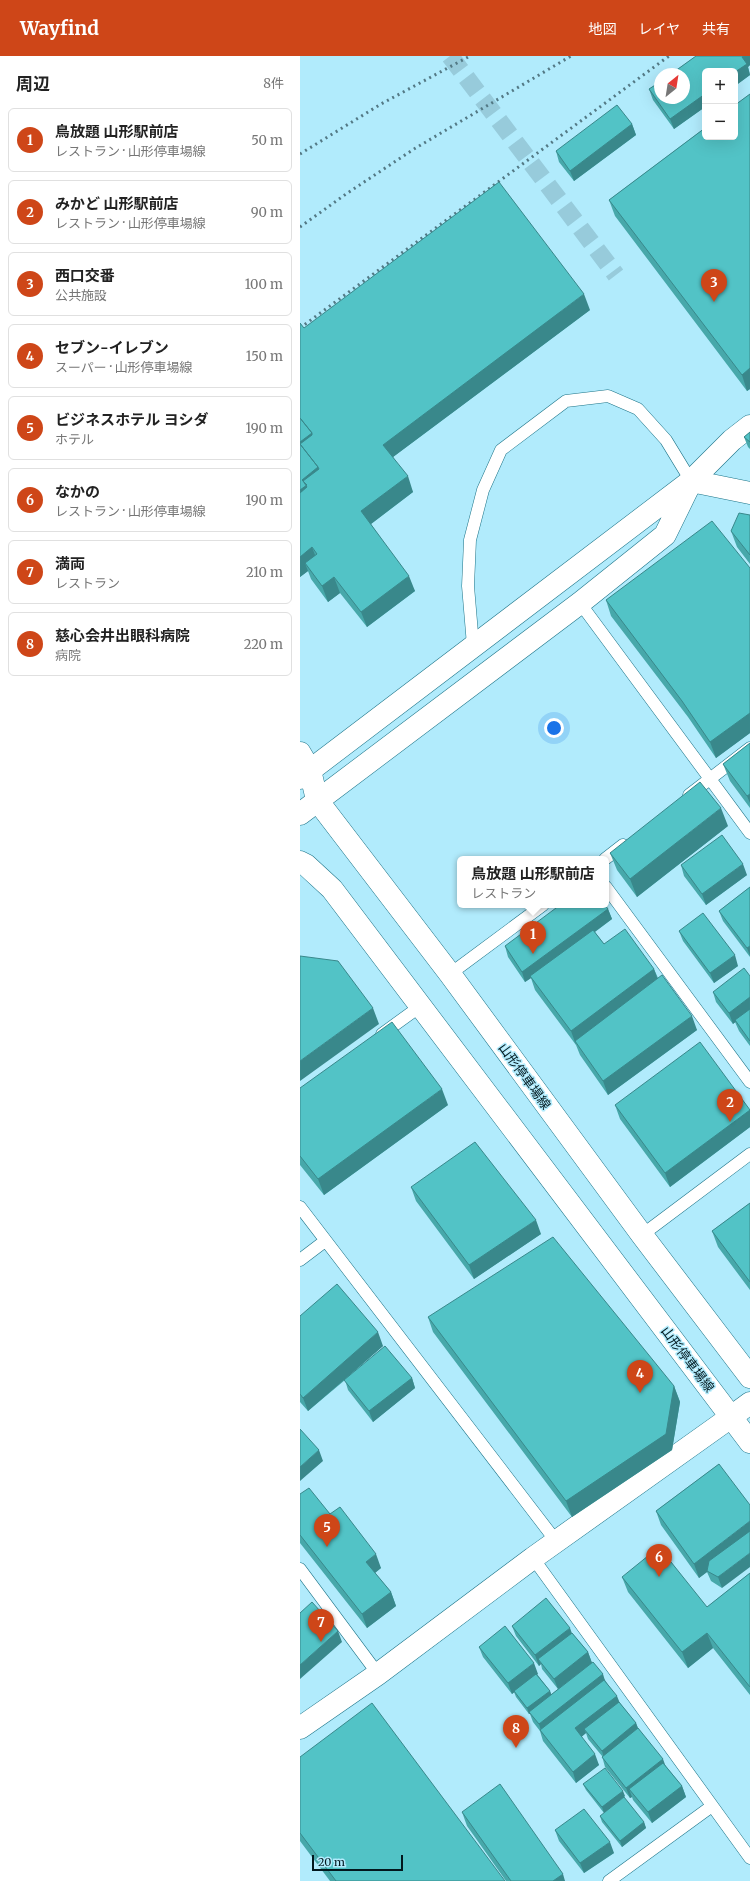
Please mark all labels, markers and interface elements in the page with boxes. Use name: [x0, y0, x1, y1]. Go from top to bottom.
text: Wayfind: [20, 16, 99, 40]
text: 地図: [588, 20, 616, 38]
text: レイヤ: [638, 20, 680, 38]
text: 共有: [702, 20, 730, 38]
north arrow: [654, 68, 690, 104]
map controls: [702, 68, 738, 140]
button: +: [702, 68, 738, 104]
text: 周辺: [16, 73, 50, 95]
text: 8件: [263, 75, 284, 92]
button: −: [702, 104, 738, 140]
text: 鳥放題 山形駅前店: [55, 122, 179, 141]
text: 1: [27, 132, 33, 149]
text: 50 m: [251, 132, 283, 149]
text: レストラン · 山形停車場線: [55, 143, 206, 160]
text: みかど 山形駅前店: [55, 194, 179, 213]
text: 2: [26, 204, 34, 221]
text: 90 m: [251, 204, 283, 221]
text: レストラン · 山形停車場線: [55, 215, 206, 232]
text: 西口交番: [55, 266, 115, 285]
pin: 3: [701, 269, 727, 302]
text: 3: [26, 276, 34, 293]
text: 100 m: [245, 276, 283, 293]
text: 公共施設: [55, 287, 107, 304]
text: セブン-イレブン: [55, 338, 169, 357]
text: 4: [26, 348, 34, 365]
text: 150 m: [246, 348, 283, 365]
text: スーパー · 山形停車場線: [55, 359, 193, 376]
text: ビジネスホテル ヨシダ: [55, 410, 209, 429]
text: 5: [26, 420, 34, 437]
text: 190 m: [246, 420, 283, 437]
text: ホテル: [55, 431, 94, 448]
text: なかの: [55, 482, 100, 501]
text: 6: [26, 492, 34, 509]
text: 190 m: [246, 492, 283, 509]
text: レストラン · 山形停車場線: [55, 503, 206, 520]
text: 満両: [55, 554, 85, 573]
text: 7: [26, 564, 34, 581]
text: 210 m: [246, 564, 283, 581]
text: レストラン: [55, 575, 120, 592]
text: 慈心会井出眼科病院: [55, 626, 190, 645]
text: 8: [26, 636, 34, 653]
text: 220 m: [244, 636, 283, 653]
text: 病院: [55, 647, 81, 664]
your location: [544, 718, 564, 738]
popup: [457, 856, 609, 908]
text: 鳥放題 山形駅前店: [471, 864, 595, 883]
text: レストラン: [471, 885, 536, 902]
pin: 1: [520, 921, 546, 954]
street label: 山形停車場線: [495, 1040, 554, 1113]
pin: 2: [717, 1089, 743, 1122]
street label: 山形停車場線: [657, 1323, 718, 1396]
pin: 4: [627, 1360, 653, 1393]
pin: 5: [314, 1514, 340, 1547]
pin: 6: [646, 1544, 672, 1577]
pin: 7: [308, 1609, 334, 1642]
pin: 8: [503, 1715, 529, 1748]
scale bar: [312, 1853, 403, 1872]
text: 20 m: [318, 1855, 345, 1869]

